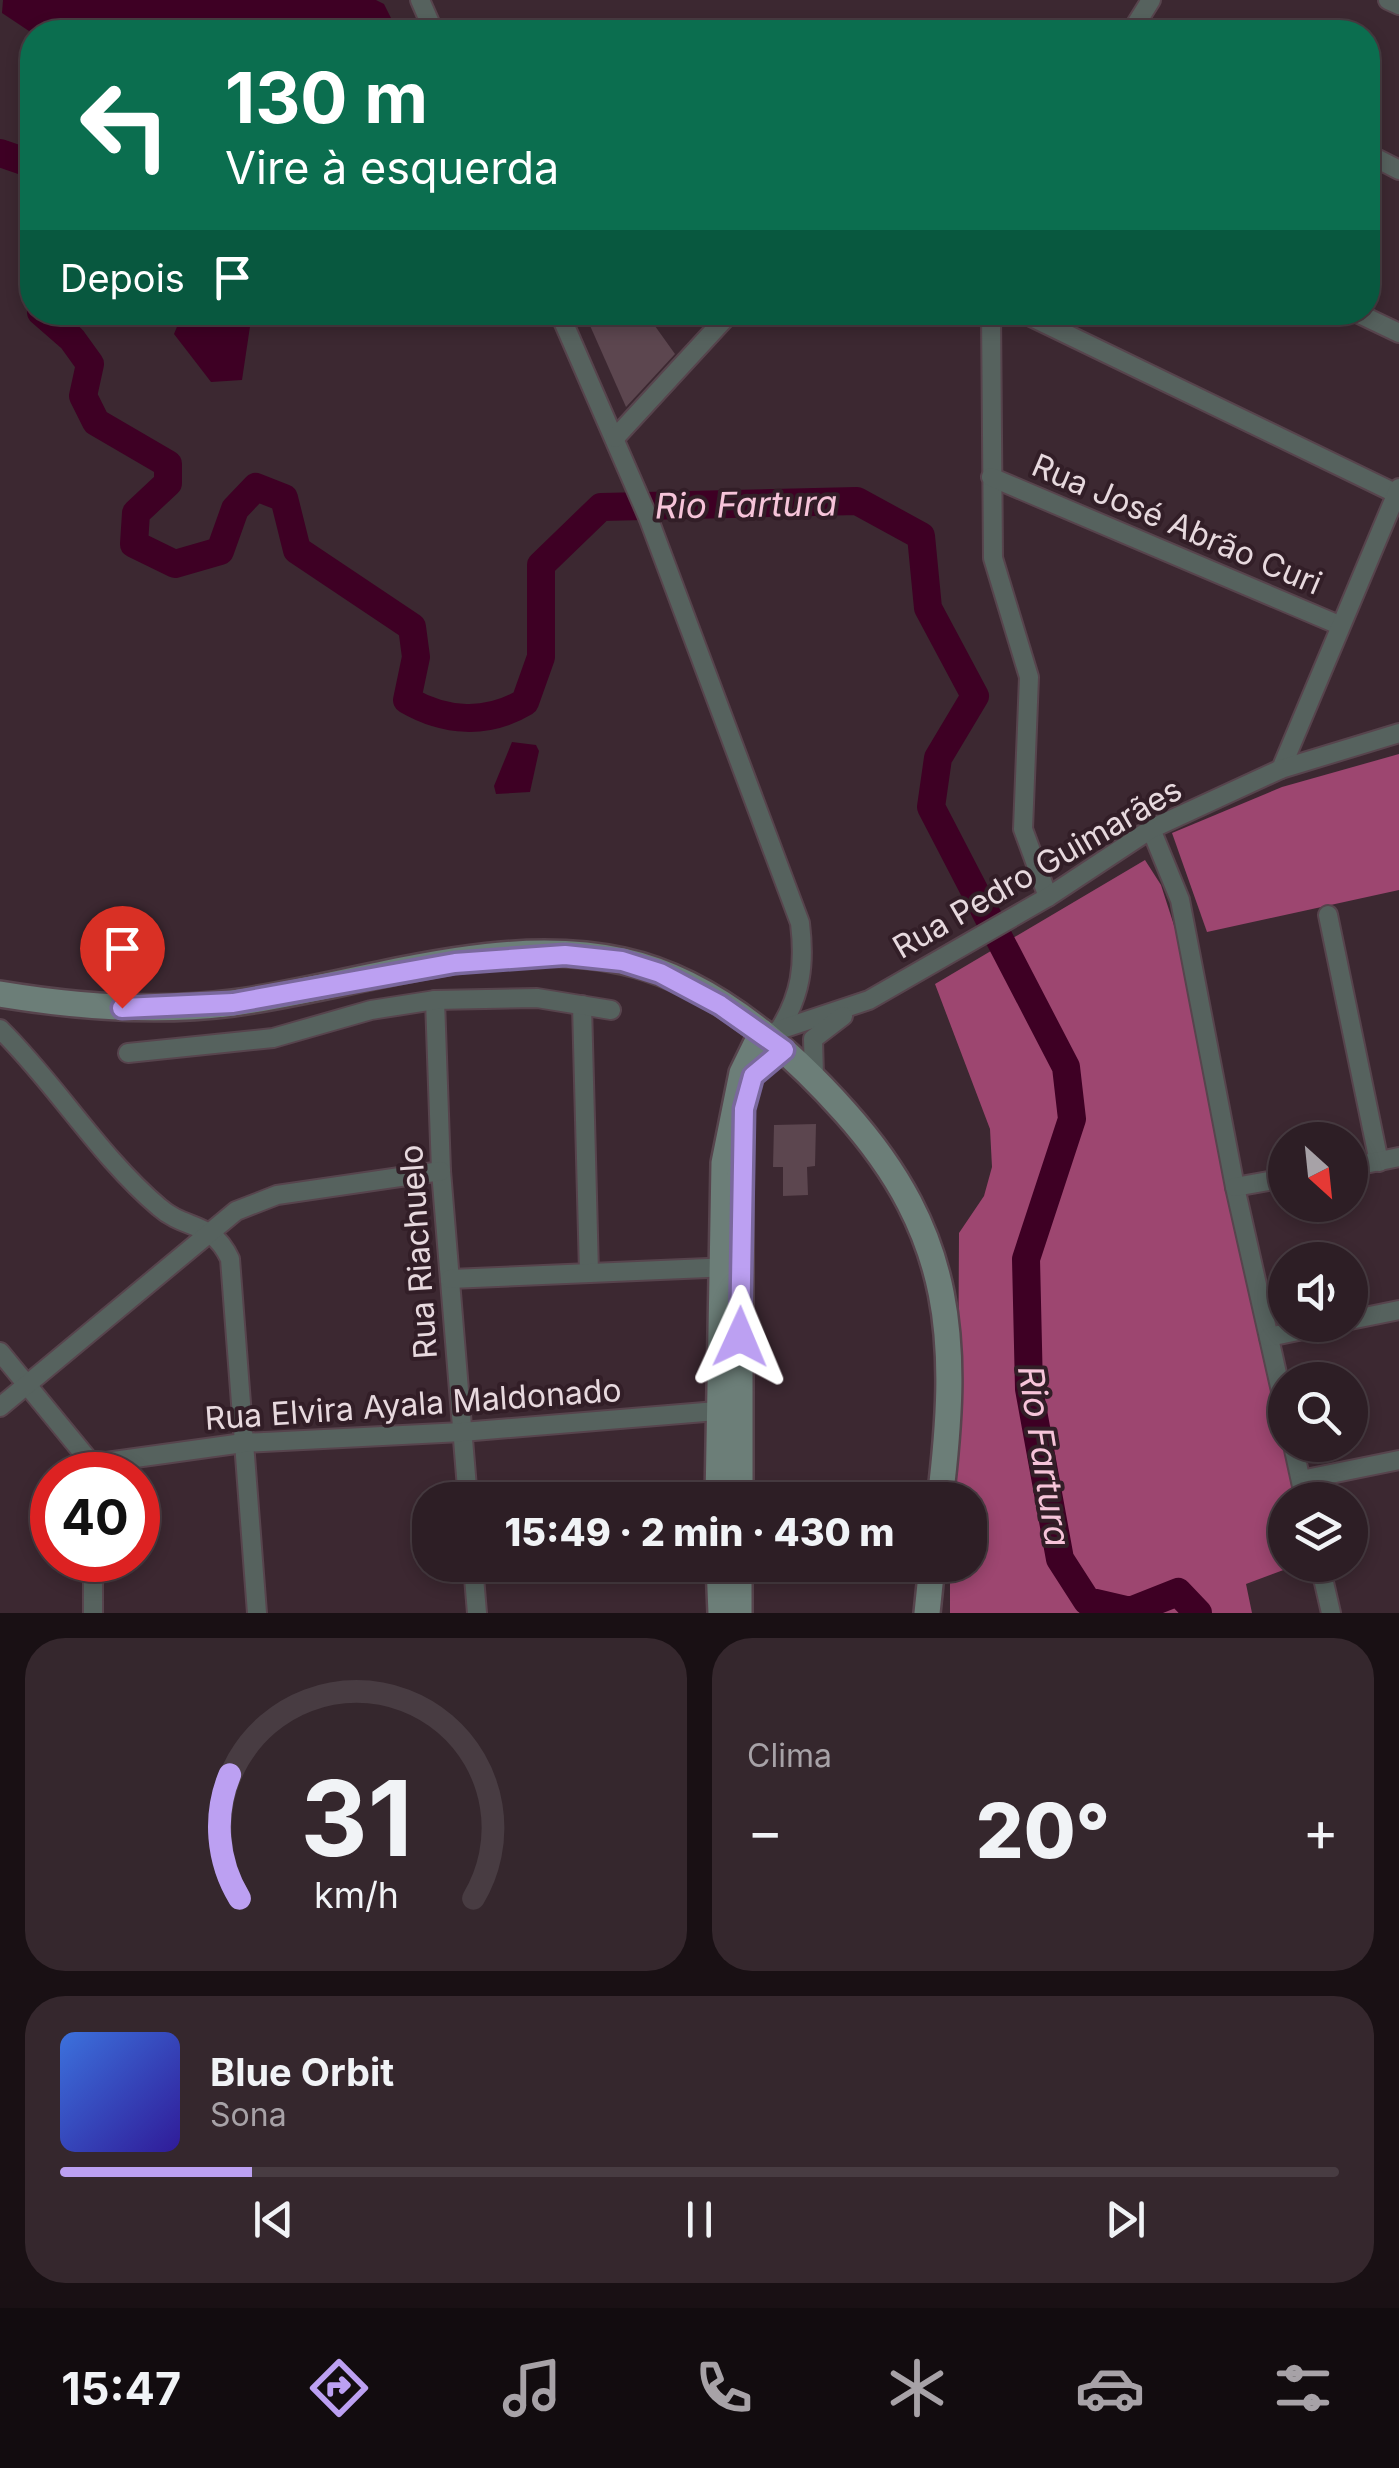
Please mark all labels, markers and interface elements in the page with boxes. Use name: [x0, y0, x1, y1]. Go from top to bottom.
text: 130 m: [225, 55, 428, 140]
icon: left: [60, 60, 190, 190]
text: Vire à esquerda: [225, 140, 559, 195]
icon: arrive: [205, 250, 260, 305]
text: Depois: [60, 255, 185, 301]
street label: Rua José Abrão Curi: [1026, 445, 1328, 603]
water label: Rio Fartura: [654, 481, 838, 527]
street label: Rua Pedro Guimarães: [886, 769, 1188, 967]
pin: [80, 906, 165, 1009]
icon: arrive: [95, 921, 150, 976]
north arrow: [1268, 1122, 1368, 1222]
map controls: [1268, 1122, 1368, 1582]
street label: Rua Riachuelo: [391, 1144, 445, 1360]
button: sound: [1268, 1242, 1368, 1342]
position arrow: [688, 1285, 792, 1389]
button: search: [1268, 1362, 1368, 1462]
water label: Rio Fartura: [1010, 1363, 1080, 1549]
street label: Rua Elvira Ayala Maldonado: [203, 1370, 623, 1438]
speed limit sign: 40: [30, 1452, 160, 1582]
button: layers: [1268, 1482, 1368, 1582]
text: 15:49 · 2 min · 430 m: [505, 1509, 894, 1555]
text: Clima: [747, 1736, 832, 1775]
text: 31: [300, 1755, 412, 1881]
text: 20°: [976, 1785, 1110, 1876]
text: −: [747, 1798, 783, 1864]
text: +: [1303, 1798, 1339, 1864]
text: km/h: [314, 1873, 398, 1917]
text: Blue Orbit: [210, 2049, 394, 2095]
text: Sona: [210, 2095, 287, 2134]
icon: previous: [246, 2192, 301, 2247]
icon: pause: [672, 2192, 727, 2247]
icon: next: [1098, 2192, 1153, 2247]
icon: directions: [304, 2353, 374, 2423]
icon: music: [497, 2353, 567, 2423]
icon: phone: [689, 2353, 759, 2423]
icon: climate: [882, 2353, 952, 2423]
icon: car: [1075, 2353, 1145, 2423]
icon: filters: [1268, 2353, 1338, 2423]
text: 15:47: [61, 2361, 181, 2416]

